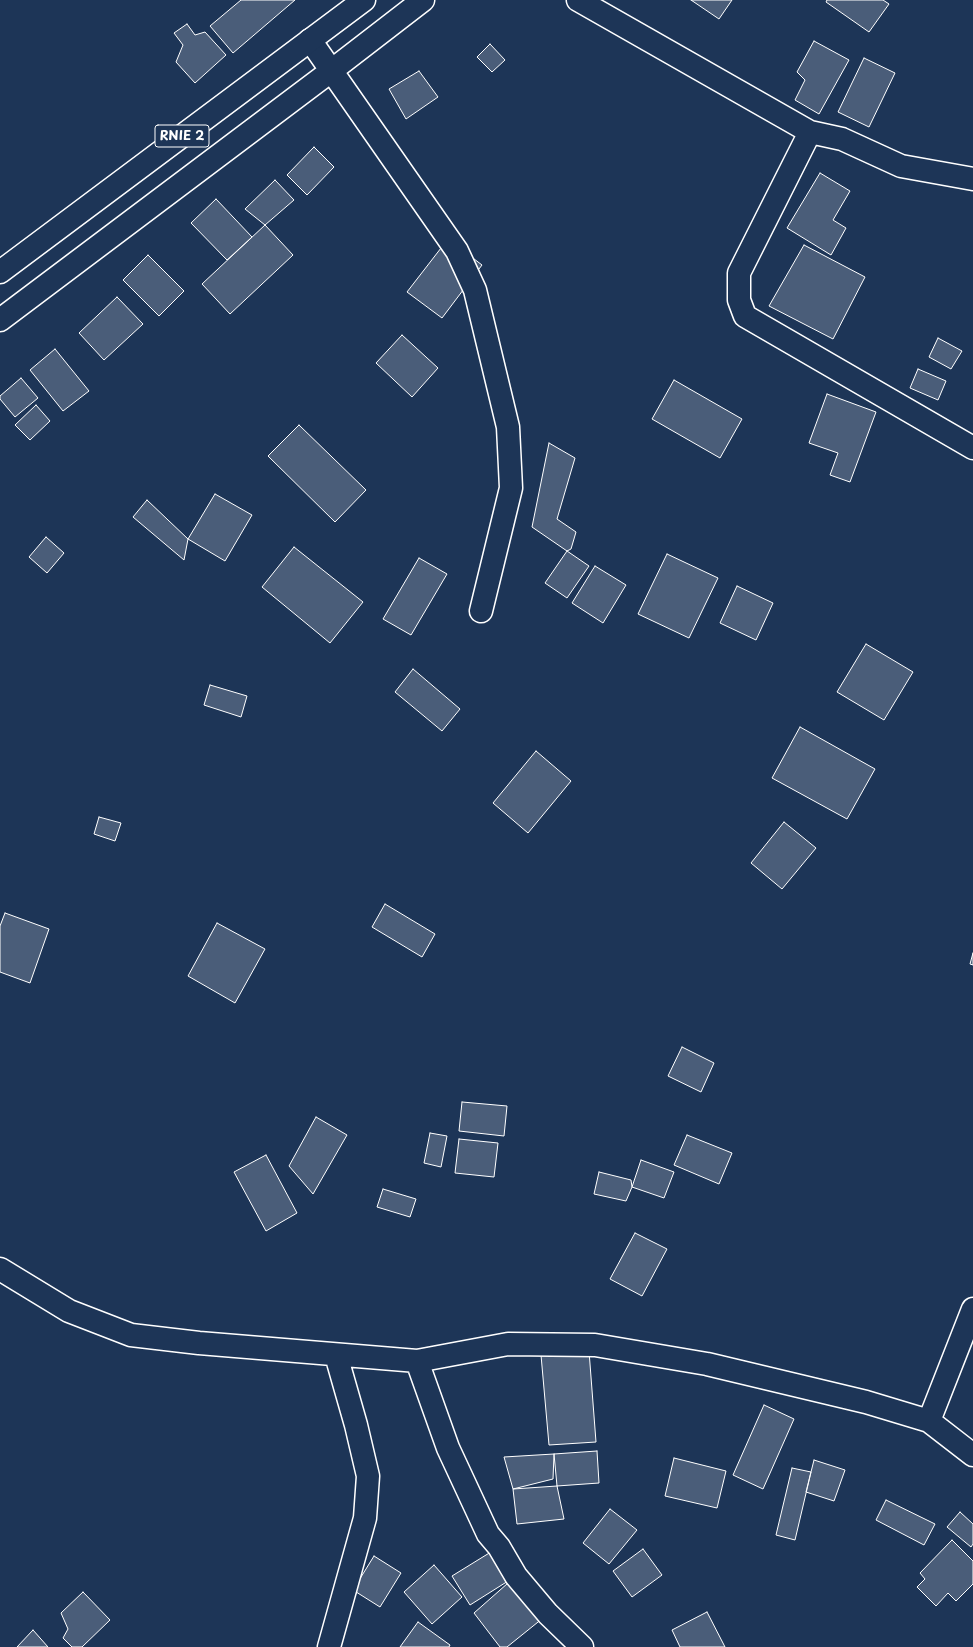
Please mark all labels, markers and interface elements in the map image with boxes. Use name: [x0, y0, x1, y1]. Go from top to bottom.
road number: RNIE 2: [155, 125, 209, 147]

